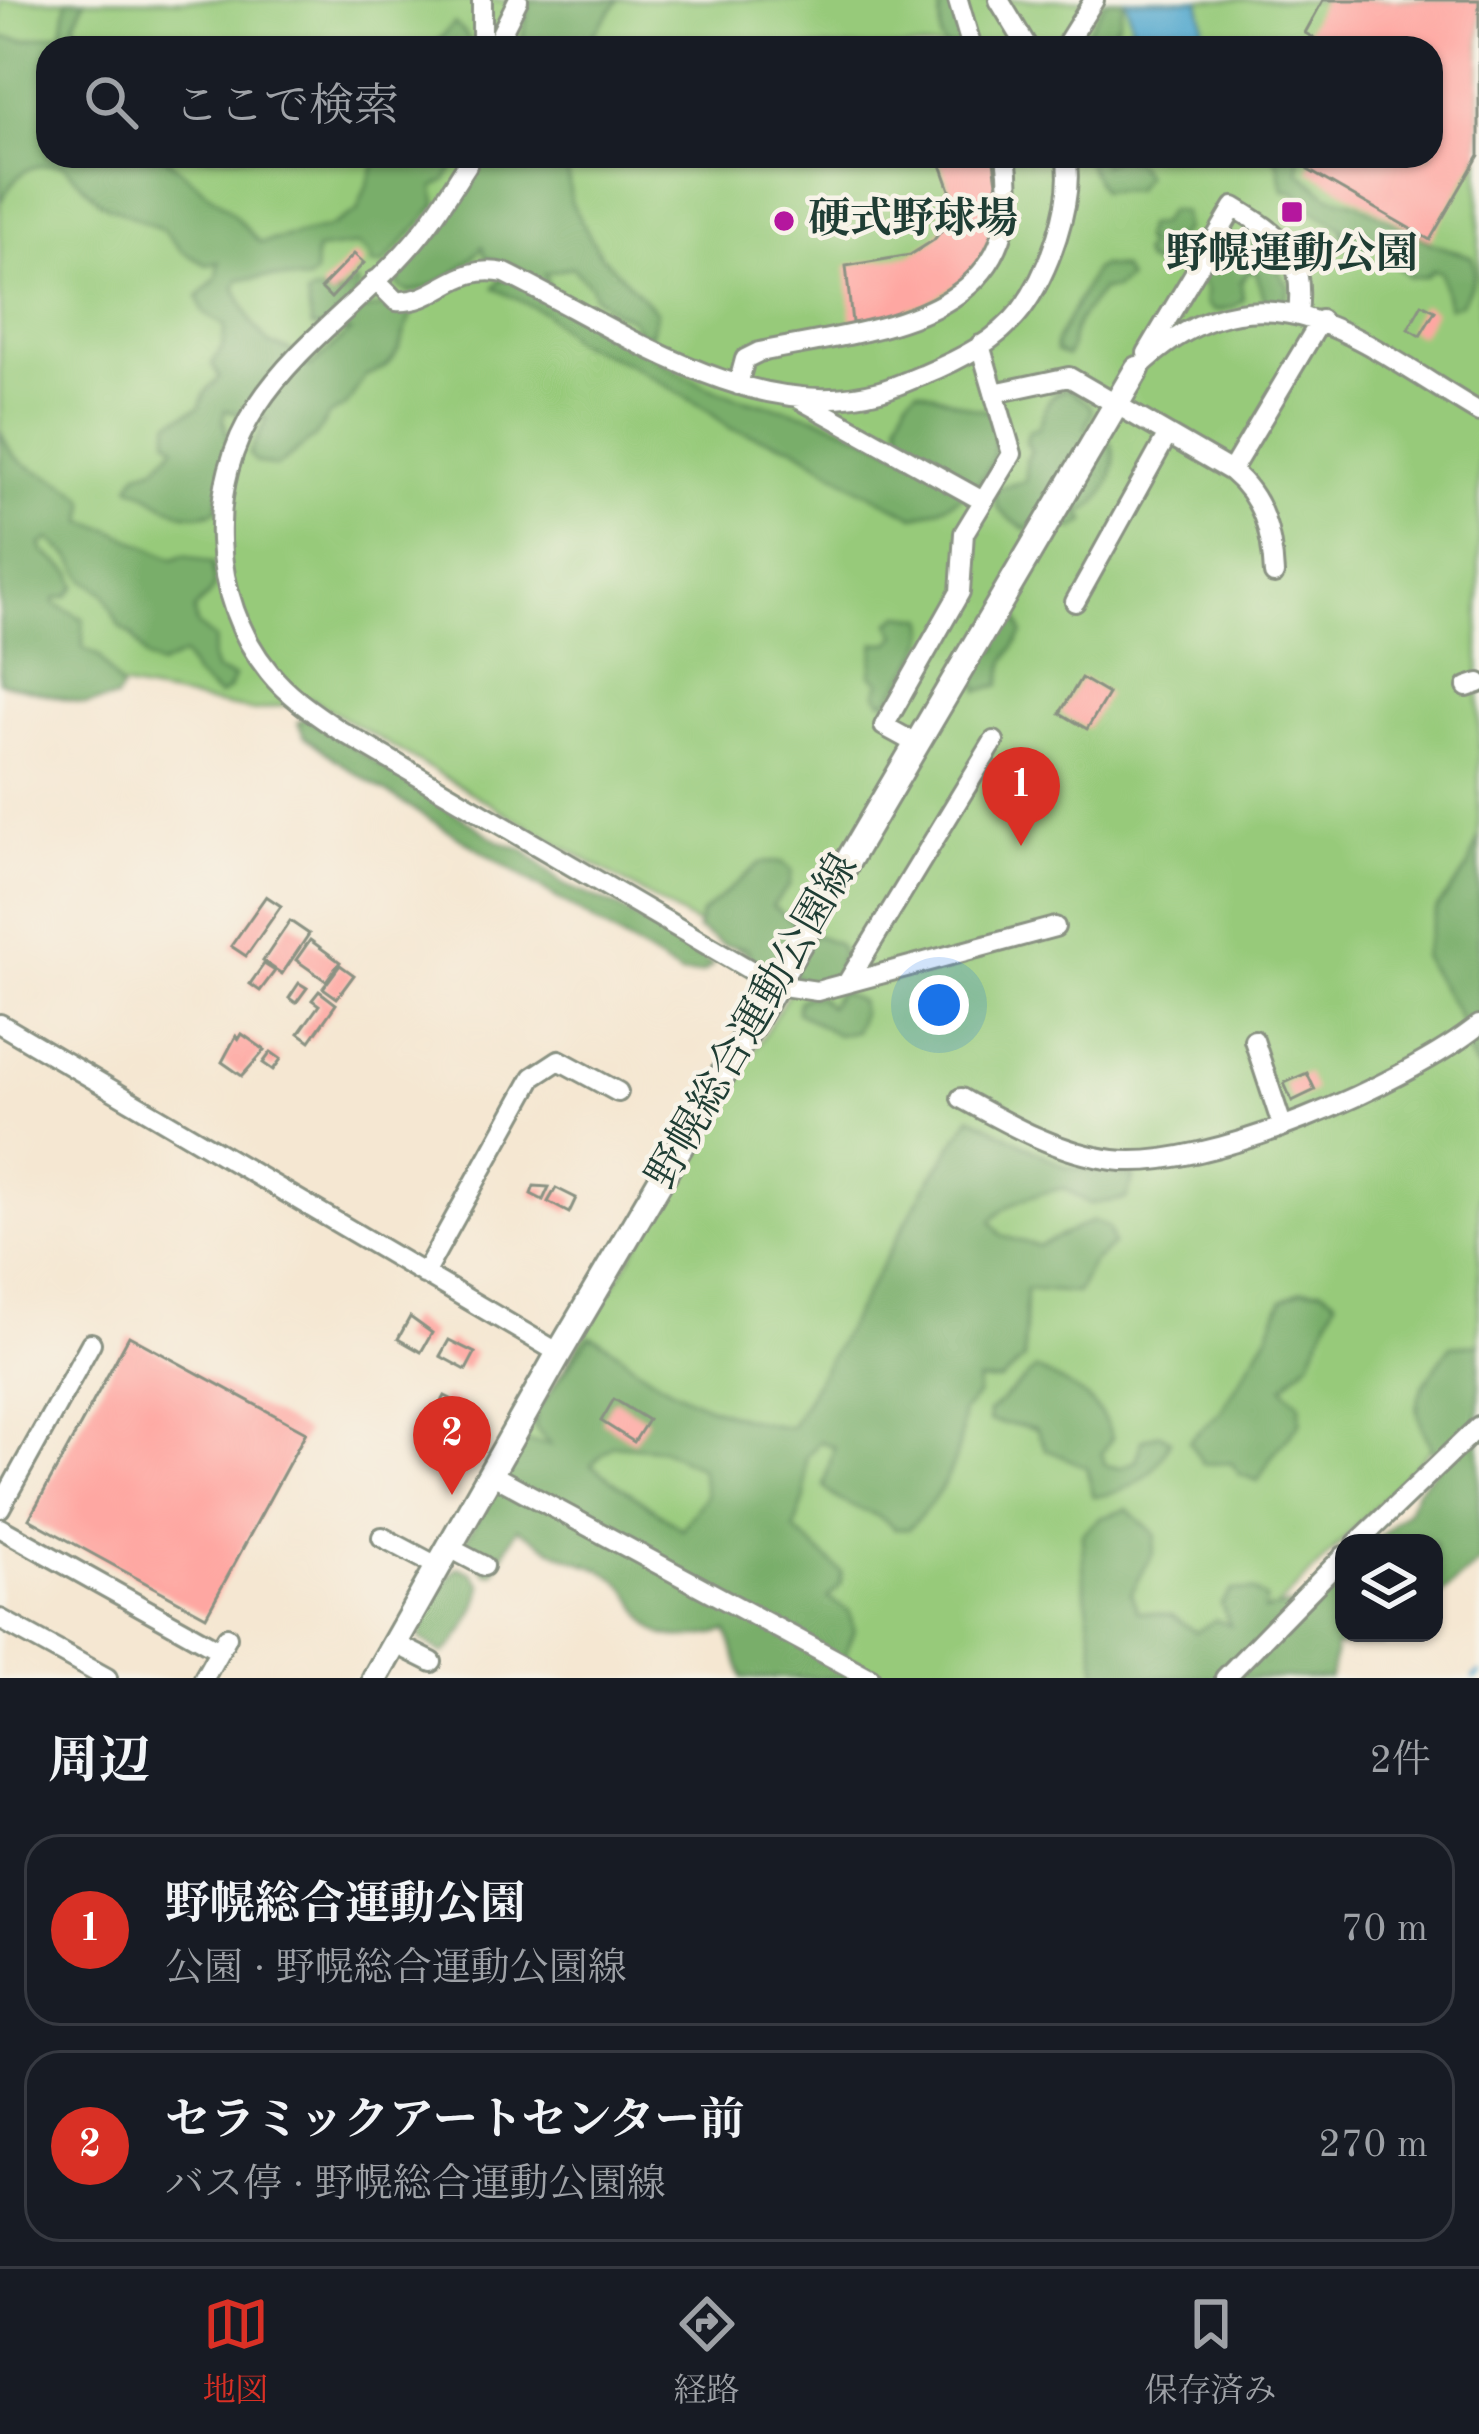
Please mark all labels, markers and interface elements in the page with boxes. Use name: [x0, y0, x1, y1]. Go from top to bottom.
search box: [36, 36, 1443, 168]
icon: search: [78, 69, 144, 135]
text: ここで検索: [174, 86, 399, 131]
place label: 硬式野球場: [808, 196, 1018, 242]
marker: 野幌運動公園: [1279, 199, 1305, 225]
marker: 硬式野球場: [771, 208, 797, 234]
place label: 野幌運動公園: [1166, 231, 1418, 277]
pin: 1: [982, 747, 1060, 846]
street label: 野幌総合運動公園線: [638, 846, 867, 1196]
your location: [909, 975, 969, 1035]
pin: 2: [413, 1396, 491, 1495]
map controls: [1335, 1534, 1443, 1642]
button: layers: [1335, 1534, 1443, 1642]
text: 周辺: [48, 1738, 150, 1789]
text: 2件: [1369, 1742, 1431, 1781]
text: 野幌総合運動公園: [165, 1884, 525, 1929]
text: 1: [79, 1910, 101, 1949]
text: 70 m: [1341, 1910, 1428, 1949]
text: 公園 · 野幌総合運動公園線: [165, 1950, 627, 1989]
text: セラミックアートセンター前: [165, 2100, 745, 2145]
text: 2: [79, 2126, 101, 2165]
text: 270 m: [1318, 2126, 1428, 2165]
text: バス停 · 野幌総合運動公園線: [165, 2166, 666, 2205]
tab: 地図: [203, 2291, 269, 2413]
tab: 経路: [674, 2291, 740, 2413]
tab: 保存済み: [1145, 2291, 1277, 2413]

